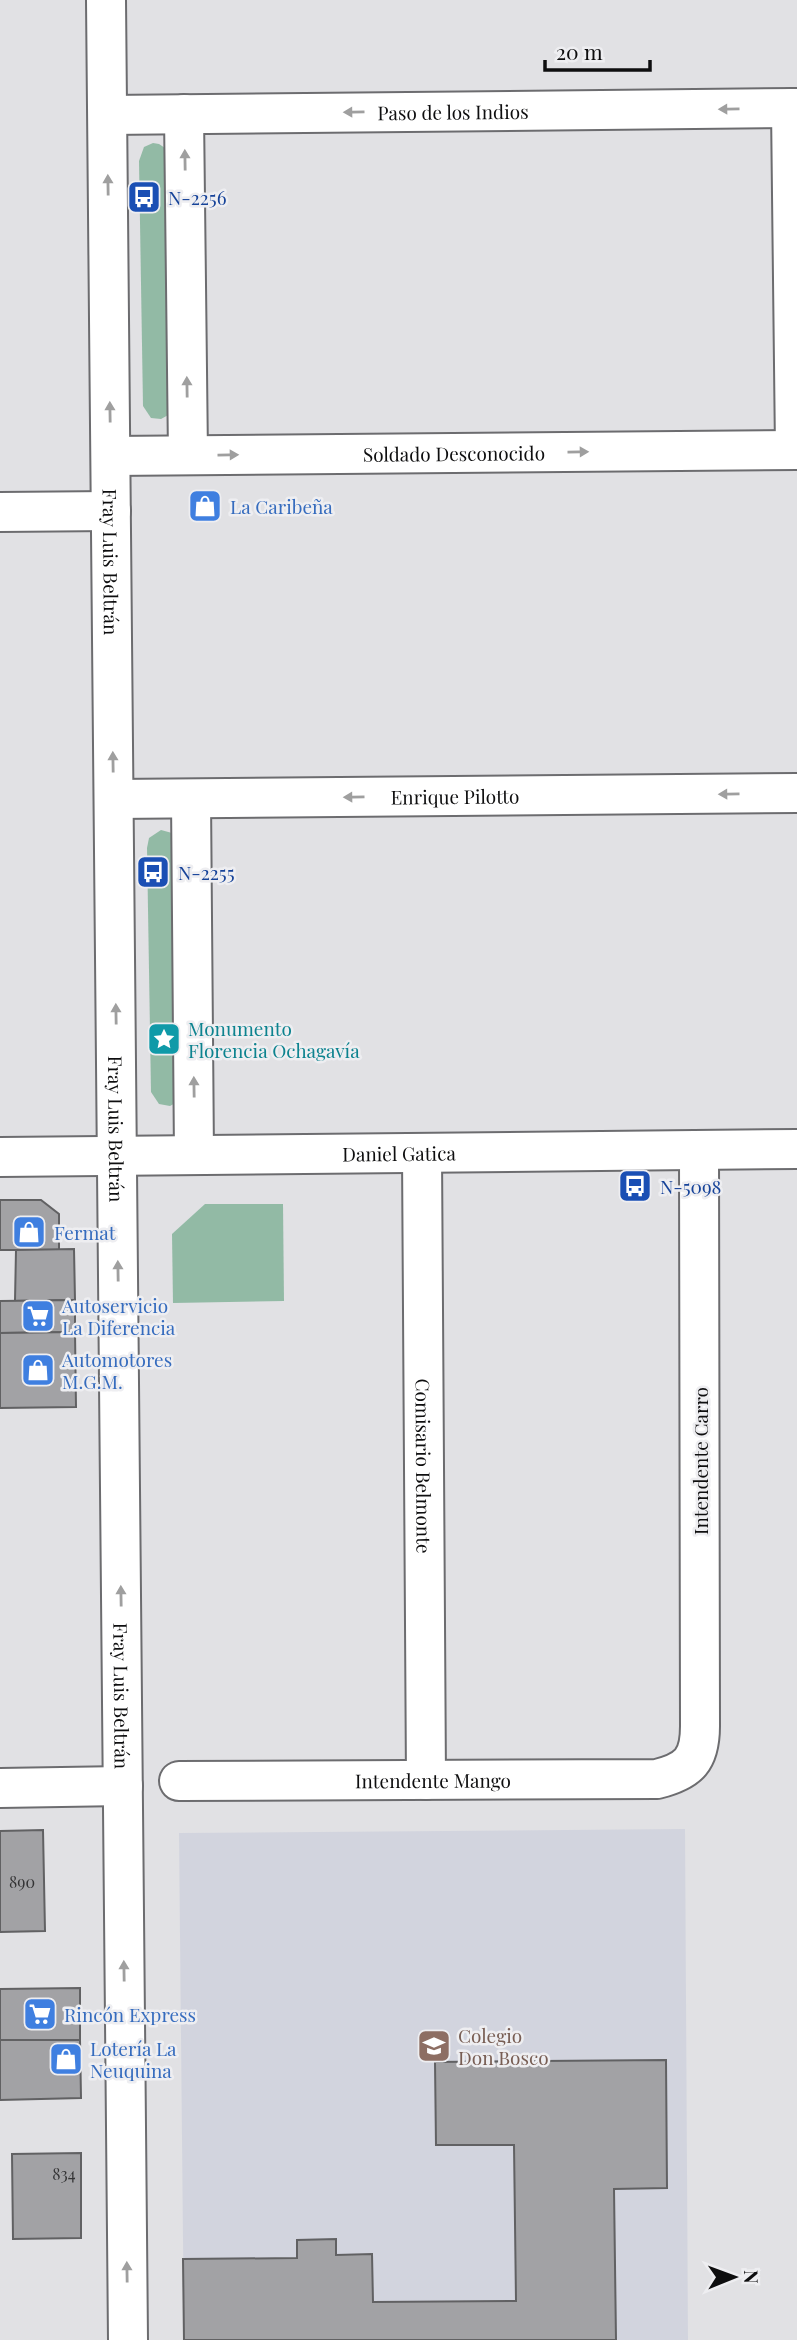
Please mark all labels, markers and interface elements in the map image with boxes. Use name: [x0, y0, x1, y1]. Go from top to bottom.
scale bar: [545, 28, 650, 72]
text: 20 m: [556, 37, 603, 65]
street label: Paso de los Indios: [377, 98, 529, 125]
one-way arrow: [718, 103, 740, 115]
one-way arrow: [343, 106, 365, 118]
one-way arrow: [179, 148, 190, 170]
one-way arrow: [102, 174, 114, 196]
bus stop icon: N-2256: [125, 178, 163, 216]
place label: N-2256: [168, 184, 227, 210]
one-way arrow: [181, 376, 193, 398]
one-way arrow: [104, 401, 116, 423]
street label: Soldado Desconocido: [363, 439, 545, 467]
one-way arrow: [567, 446, 589, 458]
one-way arrow: [217, 449, 239, 461]
shop icon: La Caribeña: [186, 487, 224, 525]
street label: Fray Luis Beltrán: [98, 489, 125, 636]
place label: La Caribeña: [230, 493, 333, 519]
one-way arrow: [107, 751, 119, 773]
street label: Enrique Pilotto: [391, 782, 519, 810]
one-way arrow: [718, 788, 740, 799]
one-way arrow: [343, 791, 365, 803]
bus stop icon: N-2255: [134, 853, 172, 891]
place label: N-2255: [178, 859, 235, 885]
one-way arrow: [110, 1003, 122, 1025]
place label: Monumento Florencia Ochagavía: [188, 1015, 360, 1063]
place icon: Monumento Florencia Ochagavía: [145, 1020, 183, 1058]
street label: Fray Luis Beltrán: [103, 1056, 130, 1203]
one-way arrow: [188, 1076, 200, 1098]
street label: Daniel Gatica: [342, 1139, 456, 1167]
bus stop icon: N-5098: [616, 1167, 654, 1205]
place label: N-5098: [660, 1173, 722, 1199]
shop icon: Fermat: [10, 1213, 48, 1251]
place label: Fermat: [54, 1219, 116, 1245]
one-way arrow: [112, 1260, 124, 1282]
place label: Autoservicio La Diferencia: [61, 1292, 176, 1340]
supermarket icon: Autoservicio La Diferencia: [19, 1297, 57, 1335]
place label: Automotores M.G.M.: [61, 1346, 172, 1394]
shop icon: Automotores M.G.M.: [19, 1351, 57, 1389]
street label: Comisario Belmonte: [410, 1378, 438, 1554]
street label: Intendente Carro: [687, 1387, 713, 1535]
one-way arrow: [115, 1585, 127, 1607]
street label: Fray Luis Beltrán: [108, 1623, 136, 1770]
street label: Intendente Mango: [355, 1767, 511, 1793]
house number: 890: [9, 1871, 35, 1892]
one-way arrow: [118, 1960, 130, 1982]
supermarket icon: Rincón Express: [21, 1995, 59, 2033]
place label: Rincón Express: [64, 2001, 196, 2027]
place label: Colegio Don Bosco: [458, 2022, 549, 2070]
school or university icon: Colegio Don Bosco: [415, 2027, 453, 2065]
place label: Lotería La Neuquina: [90, 2035, 177, 2083]
shop icon: Lotería La Neuquina: [47, 2040, 85, 2078]
house number: 834: [52, 2163, 76, 2184]
north arrow: [699, 2242, 769, 2312]
one-way arrow: [121, 2261, 133, 2283]
text: N: [739, 2270, 765, 2284]

